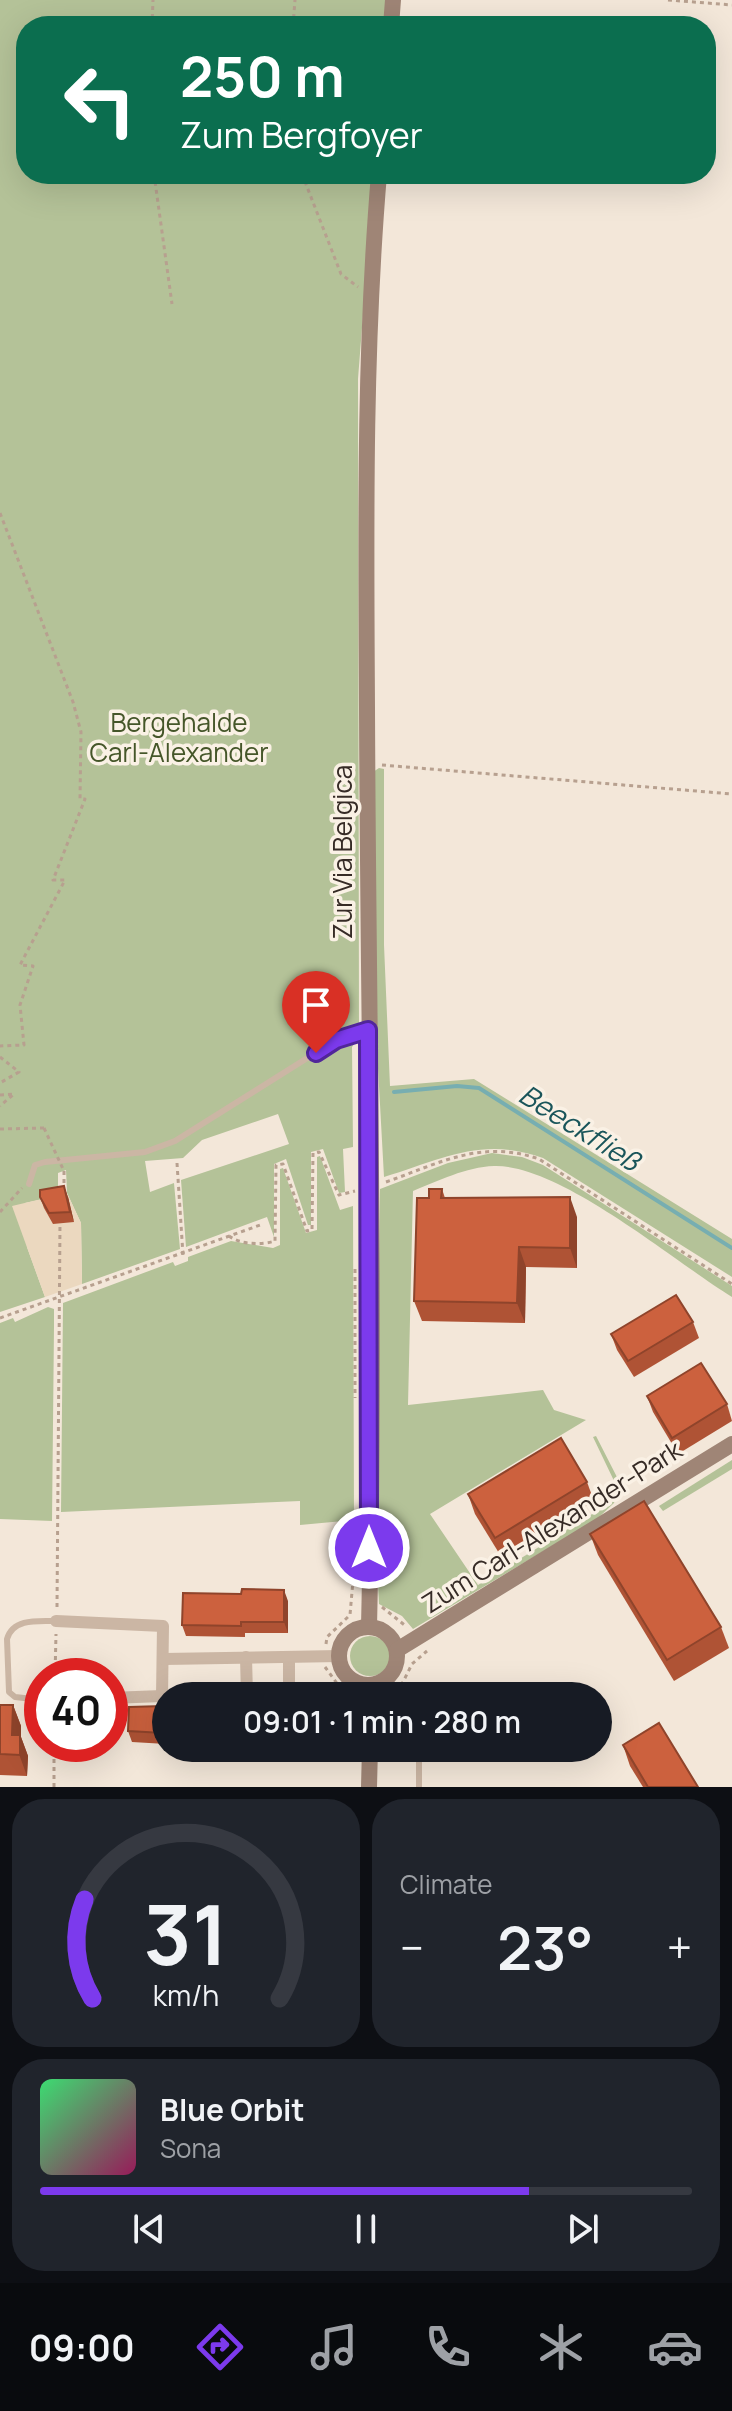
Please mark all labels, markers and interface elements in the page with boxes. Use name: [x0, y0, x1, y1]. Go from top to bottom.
text: 250 m: [180, 37, 345, 114]
icon: left: [48, 48, 152, 152]
text: Zum Bergfoyer: [180, 110, 423, 159]
park label: Bergehalde Carl-Alexander: [89, 704, 269, 770]
street label: Zur Via Belgica: [324, 765, 360, 939]
pin: [282, 971, 350, 1053]
icon: arrive: [294, 983, 338, 1027]
water label: Beeckfließ: [513, 1075, 649, 1180]
street label: Zum Carl-Alexander-Park: [415, 1431, 689, 1621]
position arrow: [327, 1506, 411, 1590]
speed limit sign: 40: [24, 1658, 128, 1762]
text: 09:01 · 1 min · 280 m: [243, 1701, 521, 1742]
text: Climate: [400, 1866, 492, 1902]
text: 31: [144, 1876, 228, 1990]
text: 23°: [497, 1906, 593, 1988]
text: −: [400, 1917, 424, 1977]
text: +: [667, 1917, 692, 1977]
text: km/h: [153, 1976, 219, 2015]
text: Blue Orbit: [160, 2089, 305, 2130]
text: Sona: [160, 2130, 221, 2166]
icon: previous: [127, 2207, 171, 2251]
icon: pause: [344, 2207, 388, 2251]
icon: next: [561, 2207, 605, 2251]
icon: directions: [192, 2319, 248, 2375]
icon: music: [306, 2319, 362, 2375]
icon: phone: [420, 2319, 476, 2375]
icon: climate: [533, 2319, 589, 2375]
icon: car: [647, 2319, 703, 2375]
text: 09:00: [29, 2323, 135, 2372]

